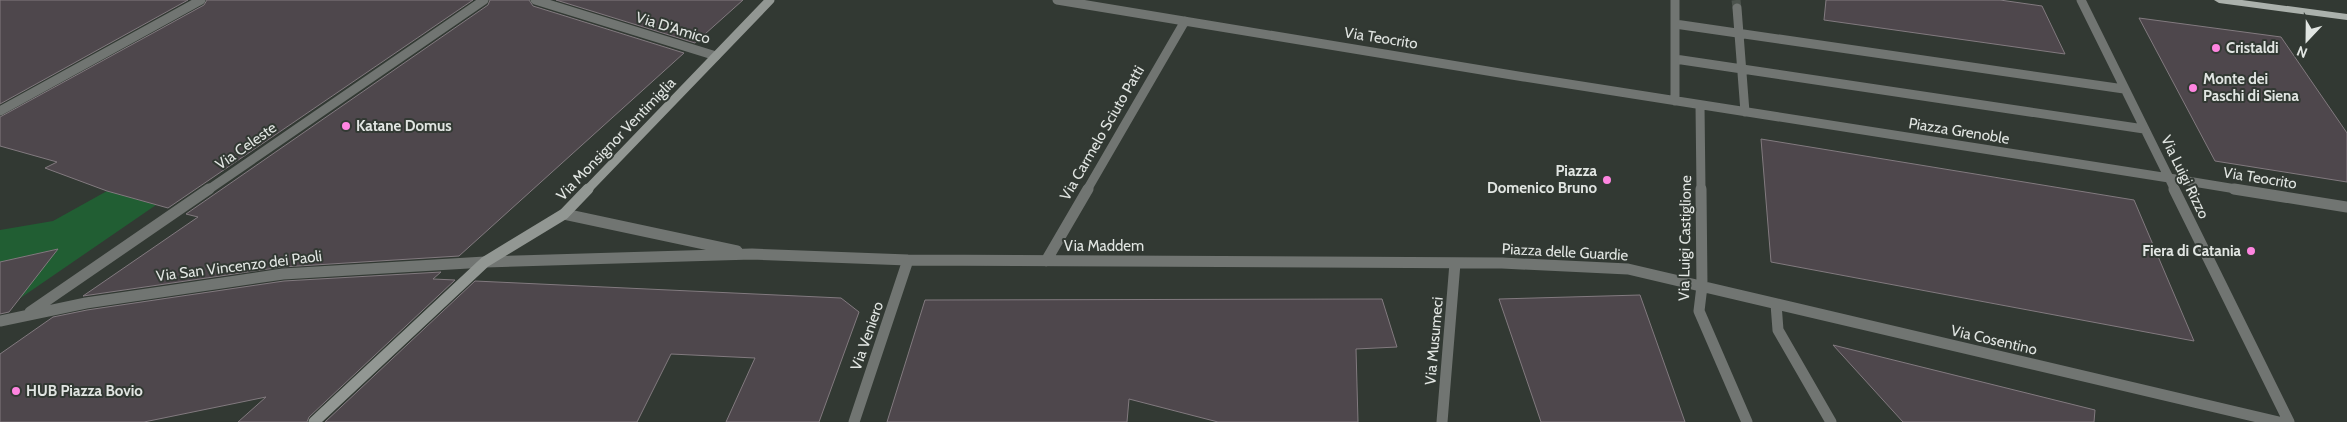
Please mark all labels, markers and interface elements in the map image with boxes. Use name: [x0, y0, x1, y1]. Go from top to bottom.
street label: Via D'Amico: [634, 8, 712, 48]
north arrow: [2282, 15, 2332, 65]
street label: Via Teocrito: [1343, 23, 1419, 53]
place label: Cristaldi: [2226, 39, 2279, 57]
marker: Cristaldi: [2210, 42, 2222, 54]
text: N: [2294, 42, 2310, 62]
street label: Via Carmelo Sciuto Patti: [1056, 62, 1148, 204]
place label: Monte dei Paschi di Siena: [2203, 70, 2299, 105]
street label: Via Monsignor Ventimiglia: [553, 73, 680, 204]
marker: Monte dei Paschi di Siena: [2187, 82, 2199, 94]
street label: Piazza Grenoble: [1907, 114, 2011, 148]
place label: Katane Domus: [356, 117, 452, 135]
street label: Via Celeste: [212, 118, 280, 174]
marker: Katane Domus: [340, 120, 352, 132]
street label: Via Luigi Rizzo: [2157, 132, 2213, 222]
place label: Piazza Domenico Bruno: [1487, 162, 1598, 197]
street label: Via Teocrito: [2222, 163, 2298, 193]
marker: Piazza Domenico Bruno: [1601, 174, 1613, 186]
street label: Via Luigi Castiglione: [1675, 175, 1695, 301]
street label: Via Maddem: [1064, 237, 1144, 255]
street label: Piazza delle Guardie: [1501, 240, 1629, 264]
place label: Fiera di Catania: [2142, 242, 2242, 260]
marker: Fiera di Catania: [2245, 245, 2257, 257]
street label: Via San Vincenzo dei Paoli: [155, 247, 323, 285]
street label: Via Musumeci: [1421, 296, 1447, 386]
street label: Via Veniero: [847, 299, 887, 373]
street label: Via Cosentino: [1949, 321, 2039, 359]
place label: HUB Piazza Bovio: [26, 382, 143, 400]
marker: HUB Piazza Bovio: [10, 385, 22, 397]

